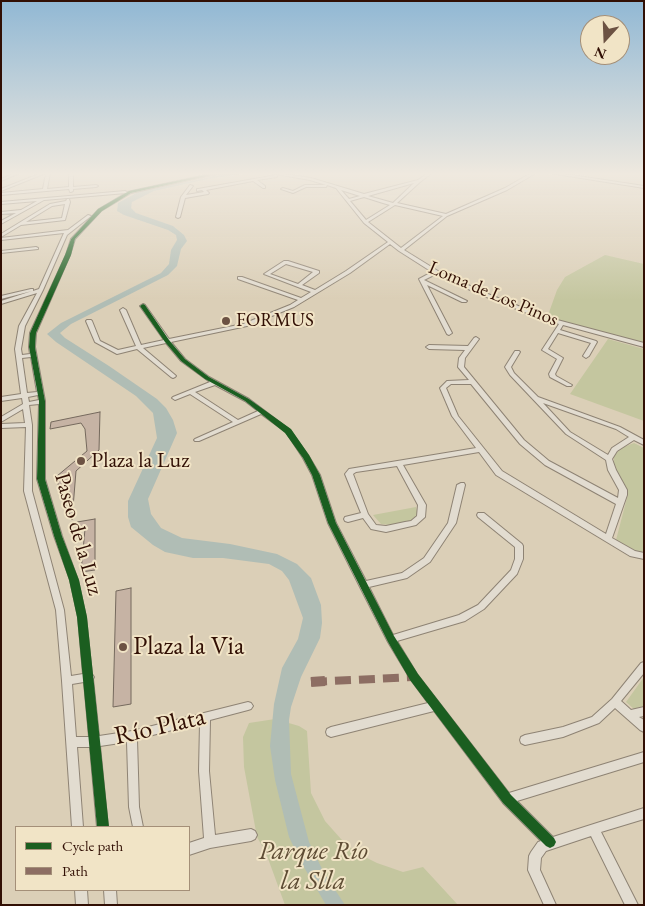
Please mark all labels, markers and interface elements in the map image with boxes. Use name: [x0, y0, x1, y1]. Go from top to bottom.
north arrow: [580, 15, 630, 65]
text: N: [592, 43, 609, 64]
street label: Loma de Los Pinos: [425, 256, 561, 332]
place label: FORMUS: [236, 310, 314, 332]
marker: FORMUS: [220, 315, 232, 327]
place label: Plaza la Luz: [91, 448, 189, 474]
marker: Plaza la Luz: [75, 455, 87, 467]
street label: Paseo de la Luz: [48, 470, 108, 598]
place label: Plaza la Via: [133, 631, 244, 663]
marker: Plaza la Via: [117, 641, 129, 653]
street label: Río Plata: [111, 701, 209, 753]
legend: [15, 826, 190, 891]
text: Cycle path: [62, 836, 123, 855]
park label: Parque Río la Slla: [258, 836, 368, 898]
text: Path: [62, 861, 88, 880]

